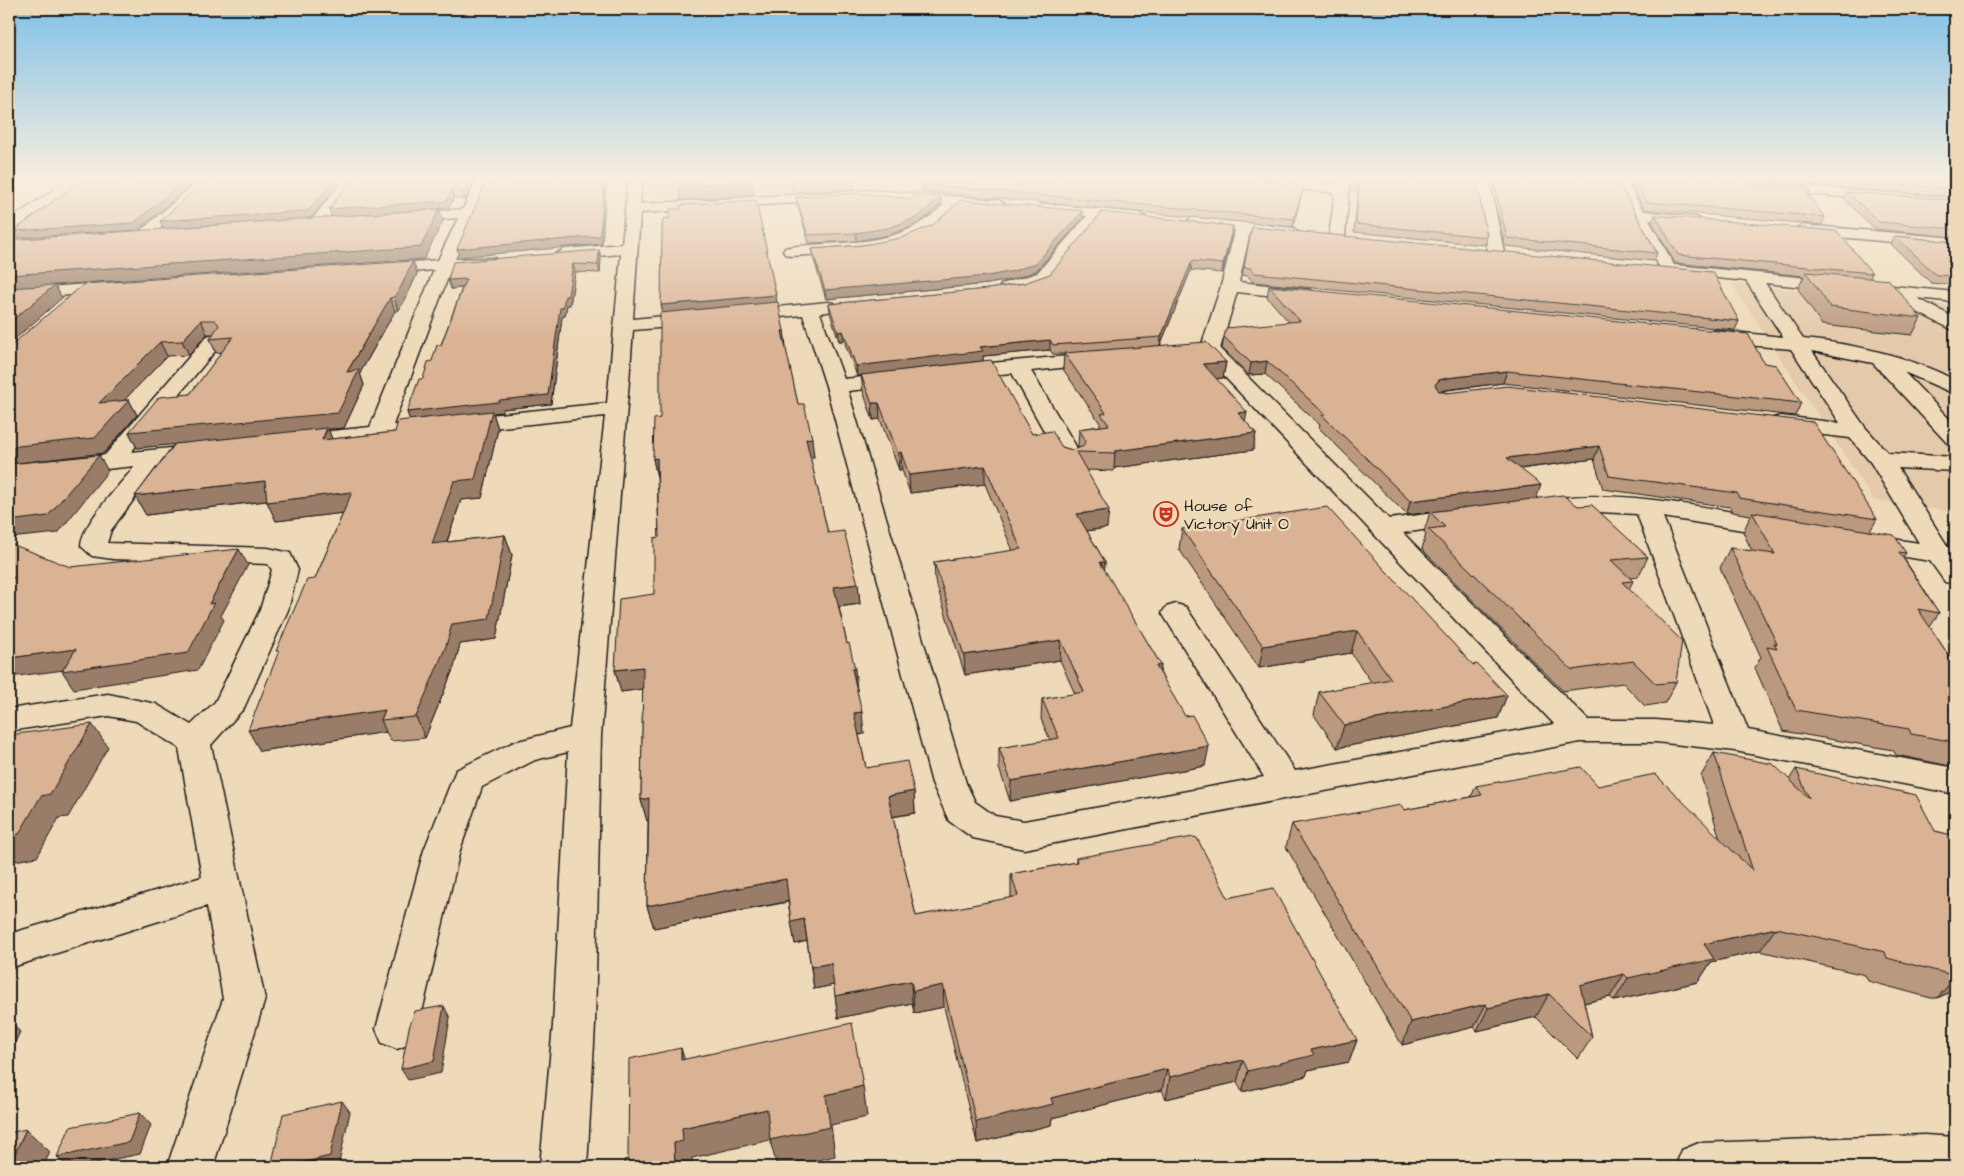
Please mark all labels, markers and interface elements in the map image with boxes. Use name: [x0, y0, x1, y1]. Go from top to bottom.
place label: House of Victory Unit O: [1184, 495, 1289, 536]
theatre icon: House of Victory Unit O: [1153, 501, 1179, 527]

